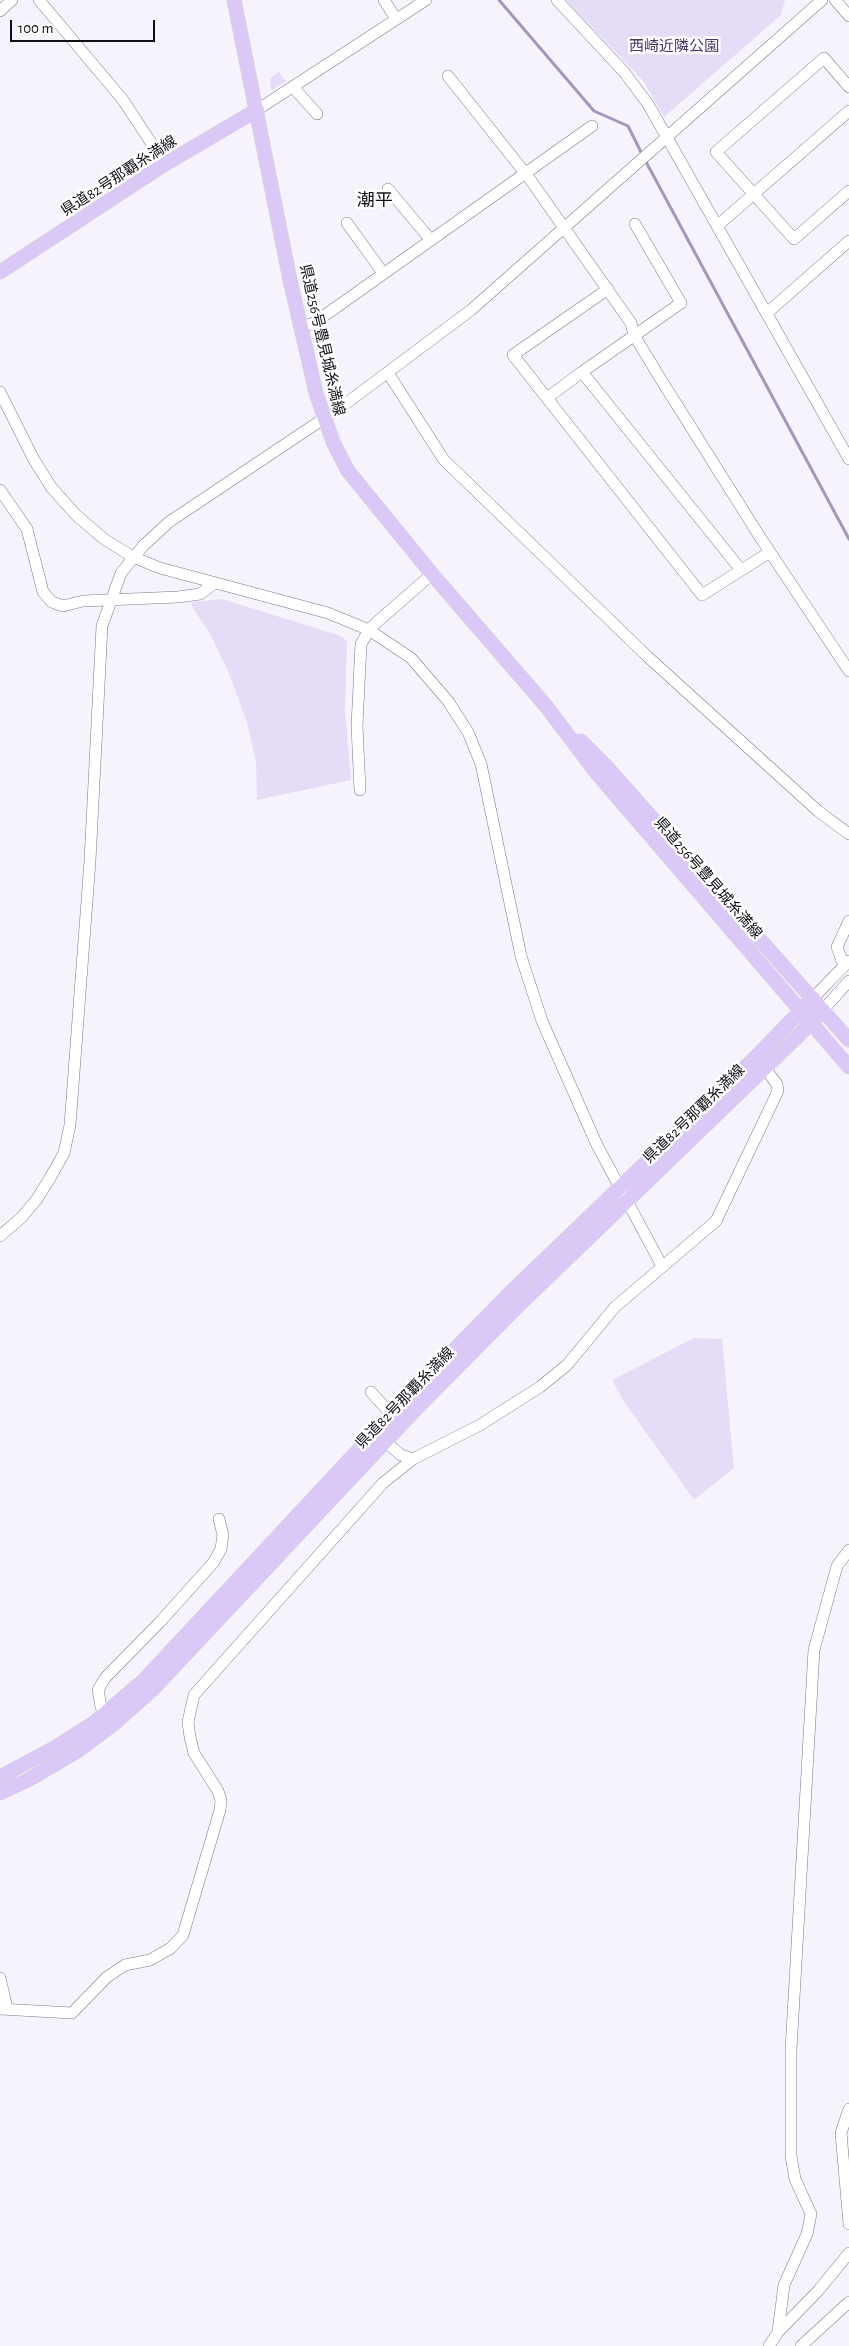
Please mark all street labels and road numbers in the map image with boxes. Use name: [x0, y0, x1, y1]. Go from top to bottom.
street label: 県道82号那覇糸満線: [58, 132, 180, 220]
street label: 県道256号豊見城糸満線: [296, 262, 348, 418]
street label: 県道256号豊見城糸満線: [650, 814, 766, 942]
street label: 県道82号那覇糸満線: [640, 1061, 748, 1167]
street label: 県道82号那覇糸満線: [352, 1344, 458, 1452]

